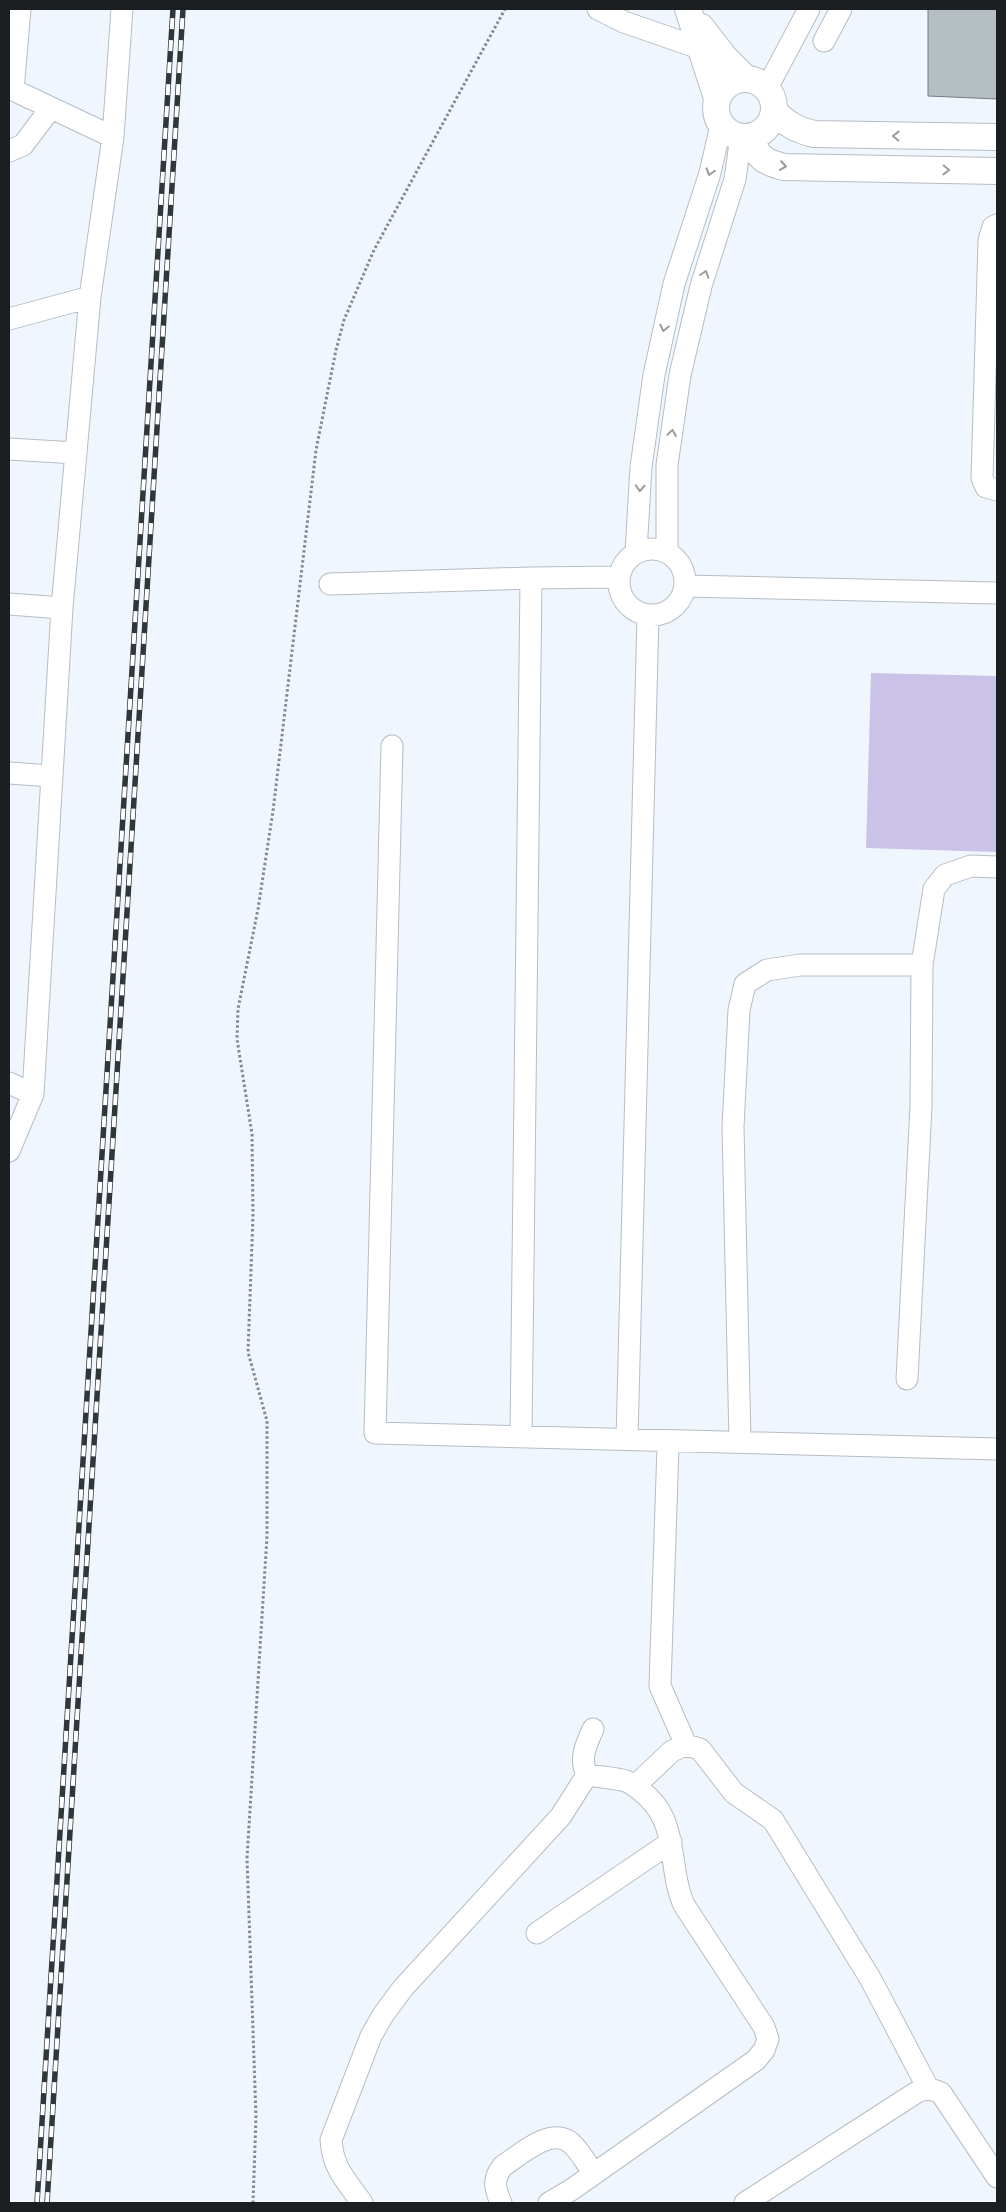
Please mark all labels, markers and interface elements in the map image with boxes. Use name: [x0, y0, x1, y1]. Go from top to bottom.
one-way arrow: [892, 131, 900, 141]
one-way arrow: [779, 161, 788, 171]
one-way arrow: [942, 165, 950, 175]
one-way arrow: [706, 168, 716, 176]
one-way arrow: [699, 271, 709, 279]
one-way arrow: [659, 324, 670, 333]
one-way arrow: [666, 429, 677, 437]
one-way arrow: [634, 485, 645, 493]

